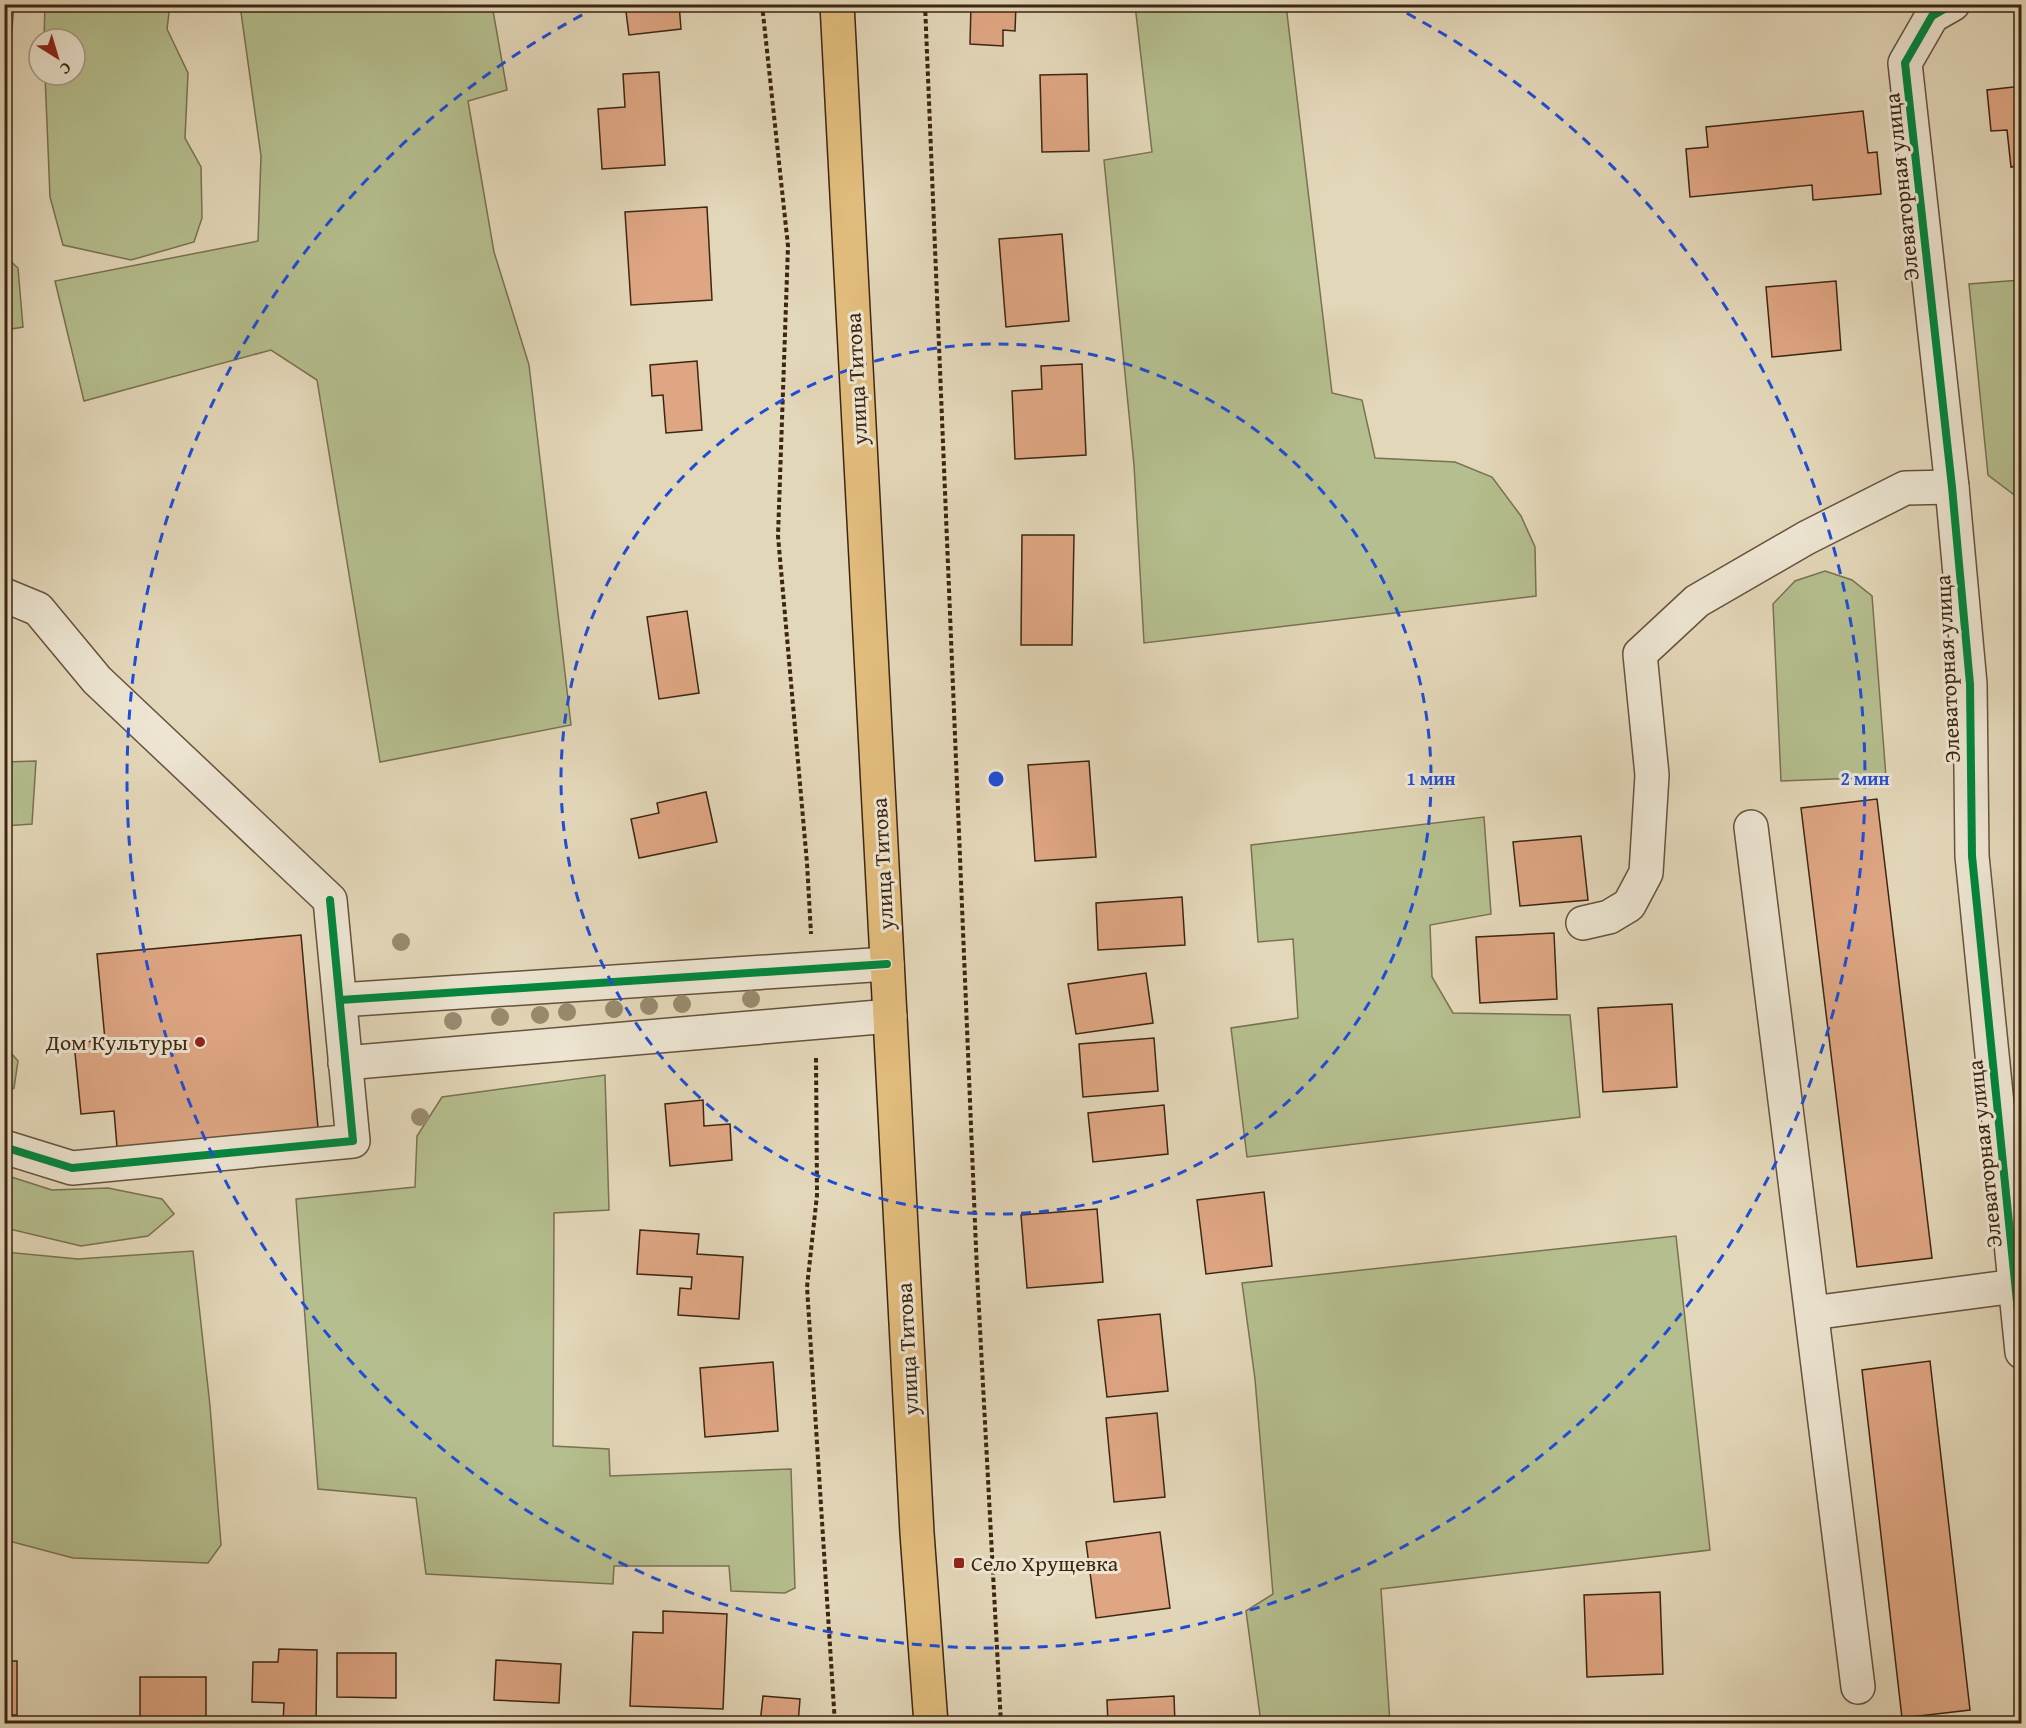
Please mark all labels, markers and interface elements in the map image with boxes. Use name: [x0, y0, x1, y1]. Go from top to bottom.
north arrow: [27, 27, 87, 87]
text: С: [55, 57, 77, 81]
street label: Элеваторная улица: [1875, 91, 1927, 282]
street label: улица Титова: [837, 311, 876, 447]
street label: Элеваторная улица: [1926, 574, 1968, 764]
text: 1 мин: [1406, 765, 1456, 792]
text: 2 мин: [1840, 765, 1890, 792]
centre of rings: [986, 769, 1006, 789]
street label: улица Титова: [863, 796, 902, 932]
place label: Дом Культуры: [45, 1026, 188, 1058]
marker: Дом Культуры: [193, 1035, 207, 1049]
street label: Элеваторная улица: [1958, 1058, 2010, 1249]
street label: улица Титова: [888, 1281, 927, 1417]
place label: Село Хрущевка: [971, 1547, 1119, 1579]
marker: Село Хрущевка: [952, 1556, 966, 1570]

